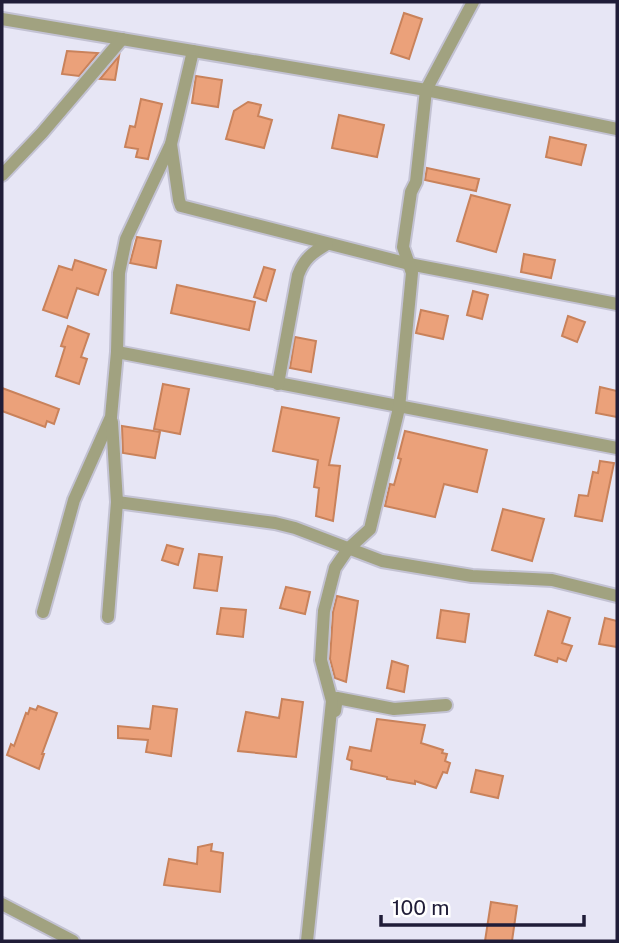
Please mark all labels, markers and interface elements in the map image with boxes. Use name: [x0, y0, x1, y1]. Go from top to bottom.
scale bar: [381, 884, 584, 928]
text: 100 m: [392, 895, 449, 920]

